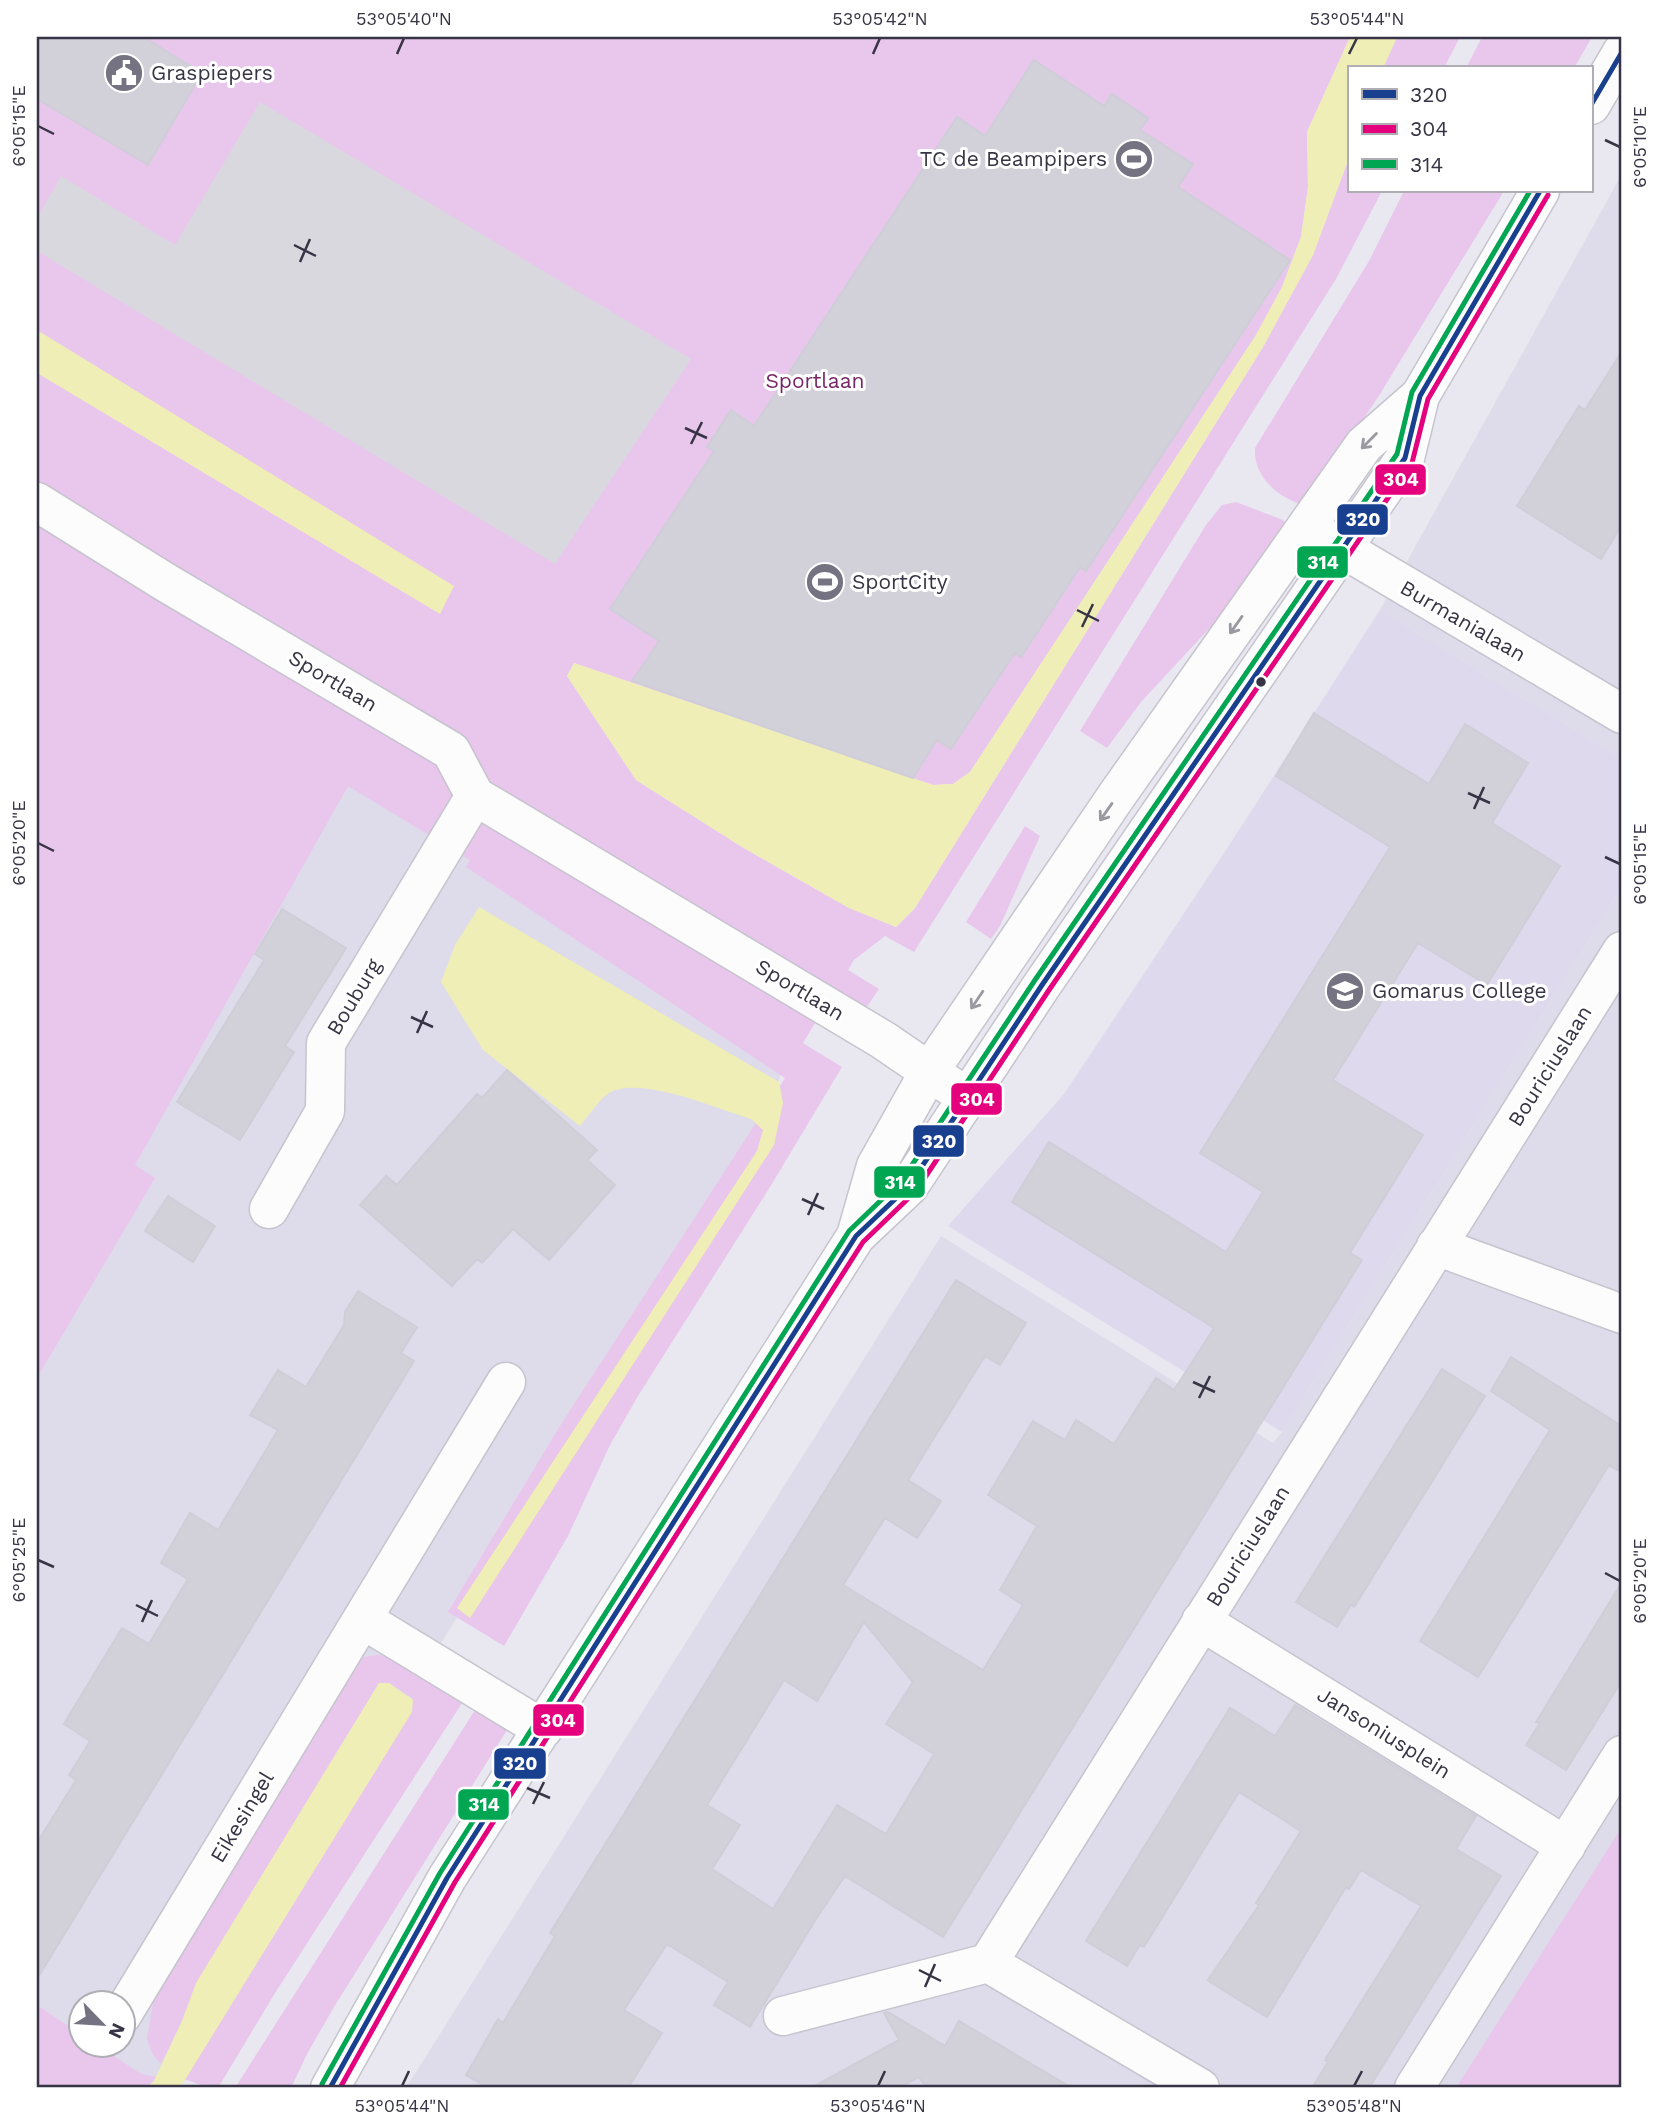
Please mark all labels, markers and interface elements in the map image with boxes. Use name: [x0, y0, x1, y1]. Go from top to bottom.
text: 53°05'40"N: [356, 8, 452, 29]
text: 53°05'42"N: [832, 8, 928, 29]
text: 53°05'44"N: [1309, 8, 1405, 29]
public building icon: Graspiepers: [103, 52, 145, 94]
place label: Graspiepers: [151, 60, 273, 85]
legend: [1348, 66, 1592, 192]
text: 320: [1410, 82, 1448, 107]
text: 6°05'15"E: [8, 85, 29, 167]
text: 6°05'10"E: [1629, 106, 1650, 188]
text: 304: [1410, 116, 1448, 141]
sports icon: TC de Beampipers: [1113, 138, 1155, 180]
place label: TC de Beampipers: [920, 146, 1107, 171]
text: 314: [1410, 152, 1443, 177]
park label: Sportlaan: [765, 368, 865, 393]
one-way arrow: [1361, 433, 1378, 450]
line badge: 304: [1374, 463, 1427, 496]
text: 304: [1383, 468, 1419, 491]
line badge: 320: [1336, 503, 1389, 536]
text: 320: [1346, 508, 1380, 531]
line badge: 314: [1296, 545, 1349, 579]
text: 314: [1307, 551, 1339, 574]
sports icon: SportCity: [804, 561, 846, 603]
place label: SportCity: [852, 569, 948, 594]
street label: Burmanialaan: [1396, 575, 1530, 667]
one-way arrow: [1229, 615, 1243, 634]
street label: Sportlaan: [284, 644, 382, 717]
unlabelled marker: [1254, 675, 1268, 689]
text: 6°05'20"E: [8, 800, 29, 886]
one-way arrow: [1099, 802, 1113, 821]
text: 6°05'15"E: [1629, 823, 1650, 905]
street label: Bouburg: [321, 953, 387, 1039]
street label: Sportlaan: [751, 953, 849, 1026]
school or university icon: Gomarus College: [1324, 970, 1366, 1012]
place label: Gomarus College: [1372, 978, 1547, 1003]
one-way arrow: [970, 990, 985, 1009]
street label: Bouriciuslaan: [1502, 1001, 1597, 1131]
line badge: 304: [950, 1082, 1003, 1116]
text: 304: [959, 1088, 995, 1111]
line badge: 320: [912, 1124, 965, 1158]
text: 320: [922, 1130, 956, 1153]
line badge: 314: [873, 1165, 926, 1199]
text: 314: [884, 1171, 916, 1194]
street label: Bouriciuslaan: [1200, 1481, 1295, 1611]
text: 6°05'25"E: [8, 1518, 29, 1602]
text: 6°05'20"E: [1629, 1538, 1650, 1624]
street label: Jansoniusplein: [1313, 1681, 1456, 1784]
line badge: 304: [532, 1703, 585, 1737]
text: 304: [540, 1709, 576, 1732]
line badge: 320: [493, 1747, 547, 1780]
text: 320: [503, 1752, 537, 1775]
street label: Eikesingel: [205, 1766, 279, 1867]
line badge: 314: [457, 1788, 510, 1821]
text: 314: [468, 1793, 500, 1816]
north arrow: [66, 1988, 136, 2058]
text: N: [104, 2020, 130, 2042]
text: 53°05'44"N: [354, 2095, 450, 2116]
text: 53°05'46"N: [830, 2095, 926, 2116]
text: 53°05'48"N: [1306, 2095, 1402, 2116]

